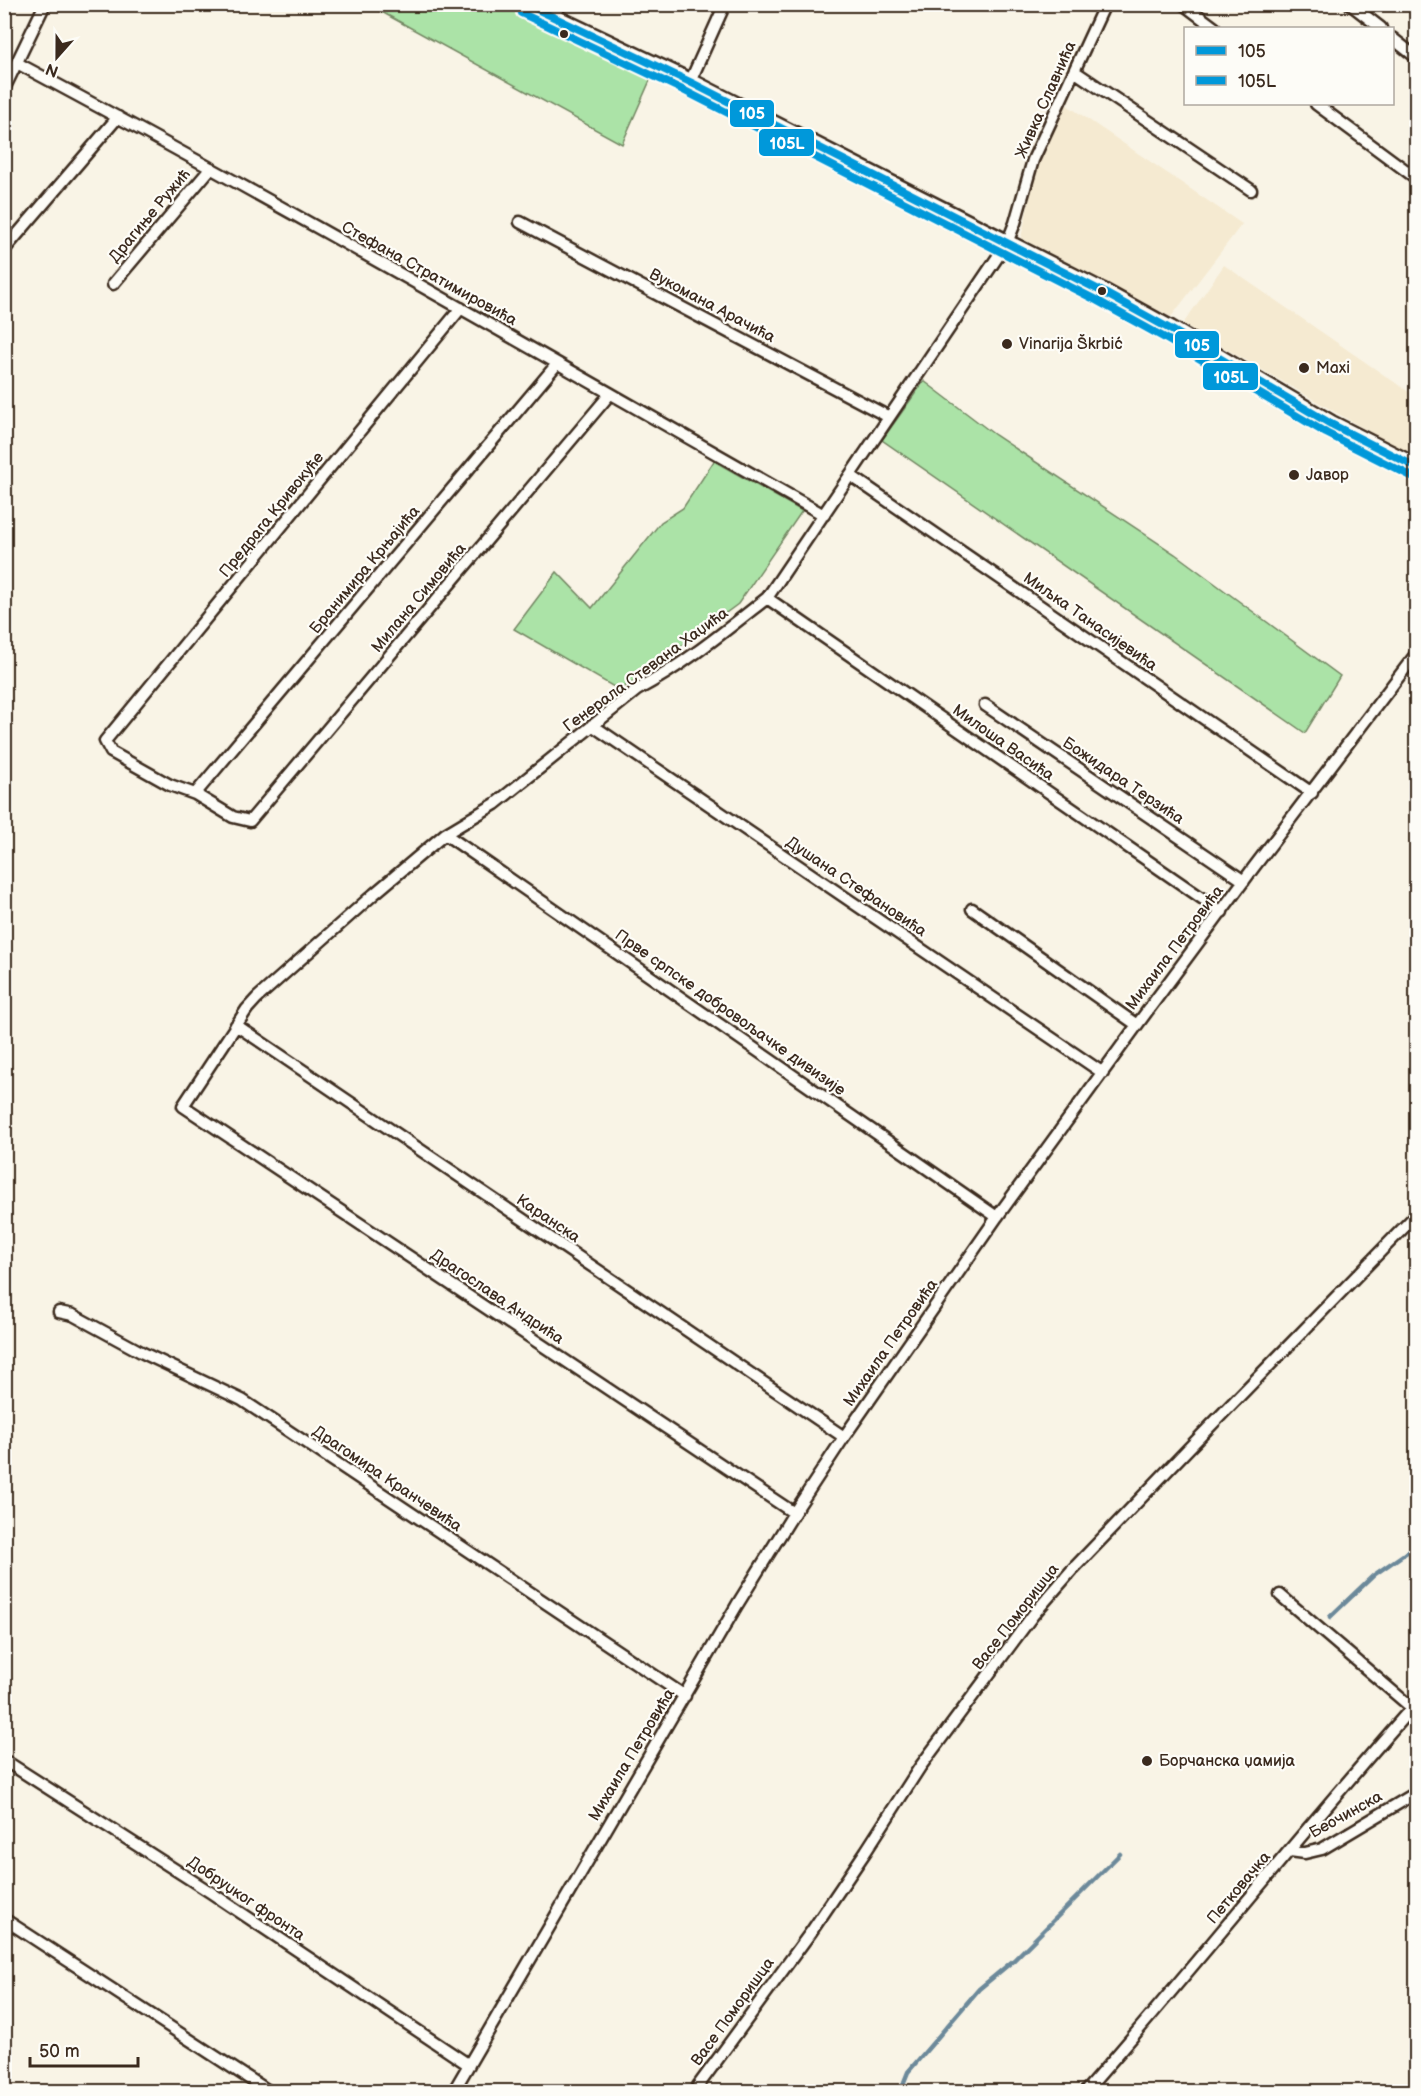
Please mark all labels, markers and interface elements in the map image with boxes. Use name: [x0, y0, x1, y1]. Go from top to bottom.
north arrow: [27, 27, 87, 87]
legend: [1184, 27, 1394, 105]
unlabelled marker: [558, 28, 570, 40]
street label: Живка Славнића: [1012, 38, 1081, 162]
text: 105: [1238, 41, 1266, 62]
text: N: [43, 59, 61, 81]
text: 105L: [1238, 71, 1277, 92]
line badge: 105: [729, 99, 775, 128]
text: 105: [739, 105, 765, 124]
line badge: 105L: [758, 128, 815, 157]
text: 105L: [769, 135, 805, 154]
street label: Драгиње Ружић: [105, 165, 195, 267]
street label: Стефана Стратимировића: [338, 218, 520, 330]
street label: Вукомана Арачића: [646, 265, 779, 347]
unlabelled marker: [1096, 285, 1108, 297]
line badge: 105: [1174, 330, 1220, 359]
place label: Vinarija Škrbić: [1019, 333, 1123, 354]
marker: Vinarija Škrbić: [1000, 337, 1014, 351]
text: 105: [1184, 337, 1210, 356]
place label: Maxi: [1316, 359, 1350, 378]
marker: Maxi: [1297, 361, 1311, 375]
line badge: 105L: [1202, 362, 1259, 391]
text: 105L: [1213, 369, 1249, 388]
street label: Предрага Кривокуће: [216, 449, 328, 581]
place label: Јавор: [1306, 466, 1349, 485]
marker: Јавор: [1287, 468, 1301, 482]
street label: Бранимира Крњајића: [306, 502, 424, 638]
street label: Милана Симовића: [368, 539, 471, 657]
street label: Миљка Танасијевића: [1020, 569, 1161, 676]
street label: Генерала Стевана Хаџића: [560, 603, 733, 736]
street label: Милоша Васића: [949, 701, 1058, 785]
street label: Божидара Терзића: [1059, 733, 1188, 829]
street label: Душана Стефановића: [782, 833, 930, 941]
street label: Михаила Петровића: [1122, 882, 1228, 1014]
street label: Прве српске добровољачке дивизије: [611, 926, 849, 1100]
street label: Каранска: [512, 1191, 584, 1248]
street label: Драгослава Андрића: [427, 1245, 568, 1349]
street label: Михаила Петровића: [840, 1275, 942, 1410]
street label: Драгомира Кранчевића: [309, 1422, 466, 1536]
street label: Васе Поморишца: [969, 1560, 1064, 1674]
street label: Михаила Петровића: [585, 1685, 679, 1825]
place label: Борчанска џамија: [1159, 1752, 1296, 1771]
marker: Борчанска џамија: [1140, 1754, 1154, 1768]
street label: Беочинска: [1306, 1787, 1386, 1843]
street label: Петковачка: [1203, 1848, 1275, 1928]
street label: Добруџког фронта: [184, 1853, 309, 1946]
street label: Васе Поморишца: [687, 1954, 779, 2070]
scale bar: [30, 2030, 138, 2068]
text: 50 m: [39, 2041, 80, 2062]

